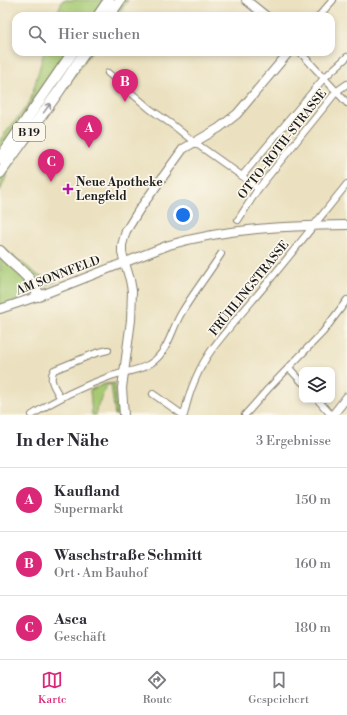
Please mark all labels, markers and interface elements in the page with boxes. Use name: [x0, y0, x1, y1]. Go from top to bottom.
search box: [12, 12, 335, 56]
icon: search: [26, 23, 48, 45]
text: Hier suchen: [58, 25, 140, 44]
pin: B: [112, 69, 138, 102]
street label: OTTO-ROTH-STRASSE: [235, 86, 330, 202]
one-way arrow: [43, 102, 51, 113]
pin: A: [76, 115, 102, 148]
road number: B 19: [13, 123, 45, 141]
pin: C: [38, 149, 64, 182]
place label: Neue Apotheke Lengfeld: [76, 175, 163, 204]
marker: Neue Apotheke Lengfeld: [63, 184, 73, 194]
your location: [173, 205, 193, 225]
street label: FRÜHLINGSTRASSE: [205, 236, 292, 339]
street label: AM SONNFELD: [13, 253, 102, 299]
map controls: [299, 367, 335, 403]
button: layers: [299, 367, 335, 403]
text: In der Nähe: [16, 430, 109, 452]
text: 3 Ergebnisse: [256, 433, 331, 449]
text: Kaufland: [54, 482, 120, 501]
text: A: [24, 492, 34, 508]
text: 150 m: [296, 492, 331, 508]
text: Supermarkt: [54, 501, 124, 517]
text: Waschstraße Schmitt: [54, 546, 202, 565]
text: B: [24, 556, 34, 572]
text: 160 m: [295, 556, 331, 572]
text: Ort · Am Bauhof: [54, 565, 148, 581]
text: Asca: [54, 610, 87, 629]
text: C: [24, 620, 34, 636]
text: 180 m: [295, 620, 331, 636]
text: Geschäft: [54, 629, 106, 645]
tab: Karte: [38, 669, 67, 707]
tab: Route: [143, 669, 172, 707]
tab: Gespeichert: [248, 669, 309, 707]

